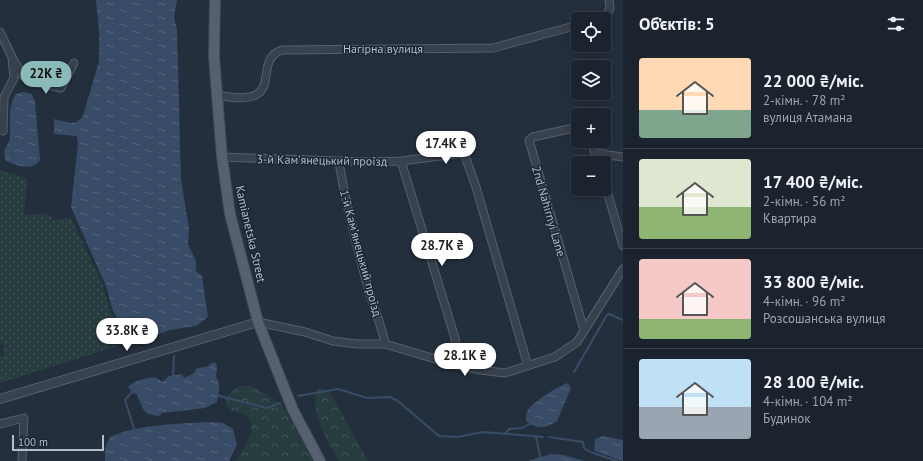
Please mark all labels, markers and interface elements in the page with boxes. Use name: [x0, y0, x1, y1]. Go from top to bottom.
map controls: [571, 12, 611, 196]
button: locate: [571, 12, 611, 52]
text: Об’єктів: 5: [639, 13, 715, 35]
icon: filters: [885, 13, 907, 35]
street label: Нагірна вулиця: [343, 41, 423, 56]
button: layers: [571, 60, 611, 100]
pin: 22K ₴: [18, 61, 74, 95]
text: 22K ₴: [29, 65, 63, 82]
text: 22 000 ₴/міс.: [763, 70, 864, 92]
icon: home: [671, 74, 719, 122]
text: 2-кімн. · 78 m²: [763, 92, 845, 109]
button: +: [571, 108, 611, 148]
text: вулиця Атамана: [763, 109, 853, 126]
pin: 17.4K ₴: [409, 131, 483, 165]
text: 17.4K ₴: [425, 135, 467, 152]
street label: 3-й Камʼянецький проїзд: [256, 151, 388, 169]
button: −: [571, 156, 611, 196]
street label: 2nd Nahirnyi Lane: [529, 164, 569, 258]
text: 17 400 ₴/міс.: [763, 171, 863, 193]
icon: home: [671, 175, 719, 223]
street label: Kamianetska Street: [233, 184, 269, 284]
street label: 1-й Камʼянецький проїзд: [337, 188, 385, 319]
text: 2-кімн. · 56 m²: [763, 193, 845, 210]
text: Квартира: [763, 210, 816, 227]
pin: 28.7K ₴: [405, 233, 479, 267]
text: 28.7K ₴: [420, 237, 464, 254]
text: 33 800 ₴/міс.: [763, 271, 864, 293]
icon: home: [671, 275, 719, 323]
text: 4-кімн. · 96 m²: [763, 293, 845, 310]
text: Розсошанська вулиця: [763, 310, 885, 327]
pin: 33.8K ₴: [90, 318, 164, 352]
text: 33.8K ₴: [105, 322, 149, 339]
pin: 28.1K ₴: [428, 343, 502, 377]
text: 28.1K ₴: [443, 347, 487, 364]
text: 28 100 ₴/міс.: [763, 371, 864, 393]
icon: home: [671, 375, 719, 423]
text: 4-кімн. · 104 m²: [763, 393, 852, 410]
text: Будинок: [763, 410, 810, 427]
scale bar: [12, 433, 104, 452]
text: 100 m: [18, 435, 48, 449]

